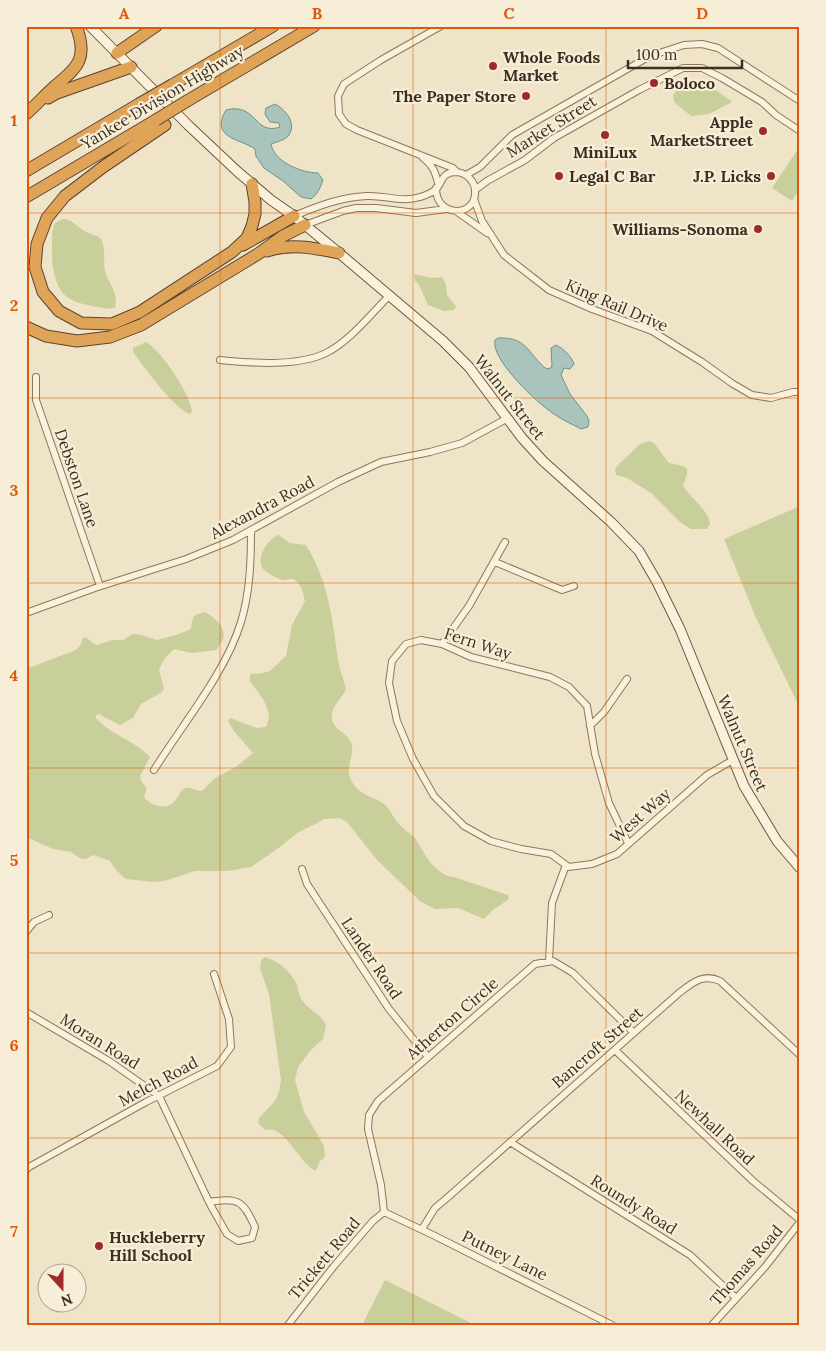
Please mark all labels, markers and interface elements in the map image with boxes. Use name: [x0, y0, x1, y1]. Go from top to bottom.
text: A: [119, 3, 130, 23]
text: B: [312, 3, 323, 23]
text: C: [503, 3, 515, 23]
text: D: [696, 3, 708, 23]
scale bar: [628, 38, 742, 70]
street label: Yankee Division Highway: [76, 40, 247, 154]
text: 100 m: [636, 45, 677, 64]
place label: Whole Foods Market: [503, 47, 601, 85]
marker: Whole Foods Market: [487, 60, 499, 72]
place label: Boloco: [664, 73, 715, 93]
marker: Boloco: [648, 77, 660, 89]
place label: The Paper Store: [393, 86, 516, 106]
street label: Market Street: [502, 90, 600, 162]
marker: The Paper Store: [520, 90, 532, 102]
text: 1: [11, 110, 17, 130]
place label: Apple MarketStreet: [650, 112, 753, 150]
marker: Apple MarketStreet: [757, 125, 769, 137]
marker: MiniLux: [599, 129, 611, 141]
place label: MiniLux: [573, 142, 637, 162]
place label: Legal C Bar: [569, 166, 656, 186]
place label: J.P. Licks: [693, 166, 761, 186]
marker: Legal C Bar: [553, 170, 565, 182]
marker: J.P. Licks: [765, 170, 777, 182]
place label: Williams-Sonoma: [612, 219, 749, 239]
marker: Williams-Sonoma: [752, 223, 764, 235]
street label: King Rail Drive: [563, 274, 672, 336]
text: 2: [10, 295, 18, 315]
street label: Walnut Street: [470, 350, 550, 444]
street label: Debston Lane: [51, 426, 103, 530]
street label: Alexandra Road: [205, 471, 318, 543]
text: 3: [10, 480, 19, 500]
street label: Fern Way: [442, 623, 515, 663]
text: 4: [10, 665, 19, 685]
street label: Walnut Street: [714, 692, 773, 795]
street label: West Way: [606, 783, 675, 847]
text: 5: [10, 850, 19, 870]
street label: Lander Road: [337, 913, 407, 1003]
street label: Atherton Circle: [401, 973, 502, 1064]
street label: Bancroft Street: [547, 1002, 647, 1092]
street label: Moran Road: [57, 1009, 144, 1074]
text: 6: [9, 1035, 19, 1055]
street label: Melch Road: [115, 1052, 201, 1110]
street label: Newhall Road: [671, 1085, 759, 1169]
street label: Roundy Road: [587, 1170, 681, 1239]
street label: Trickett Road: [284, 1213, 364, 1303]
street label: Thomas Road: [705, 1220, 787, 1309]
text: 7: [10, 1221, 18, 1241]
street label: Putney Lane: [459, 1226, 551, 1284]
place label: Huckleberry Hill School: [109, 1227, 205, 1265]
marker: Huckleberry Hill School: [93, 1240, 105, 1252]
north arrow: [38, 1264, 88, 1314]
text: N: [58, 1290, 75, 1311]

